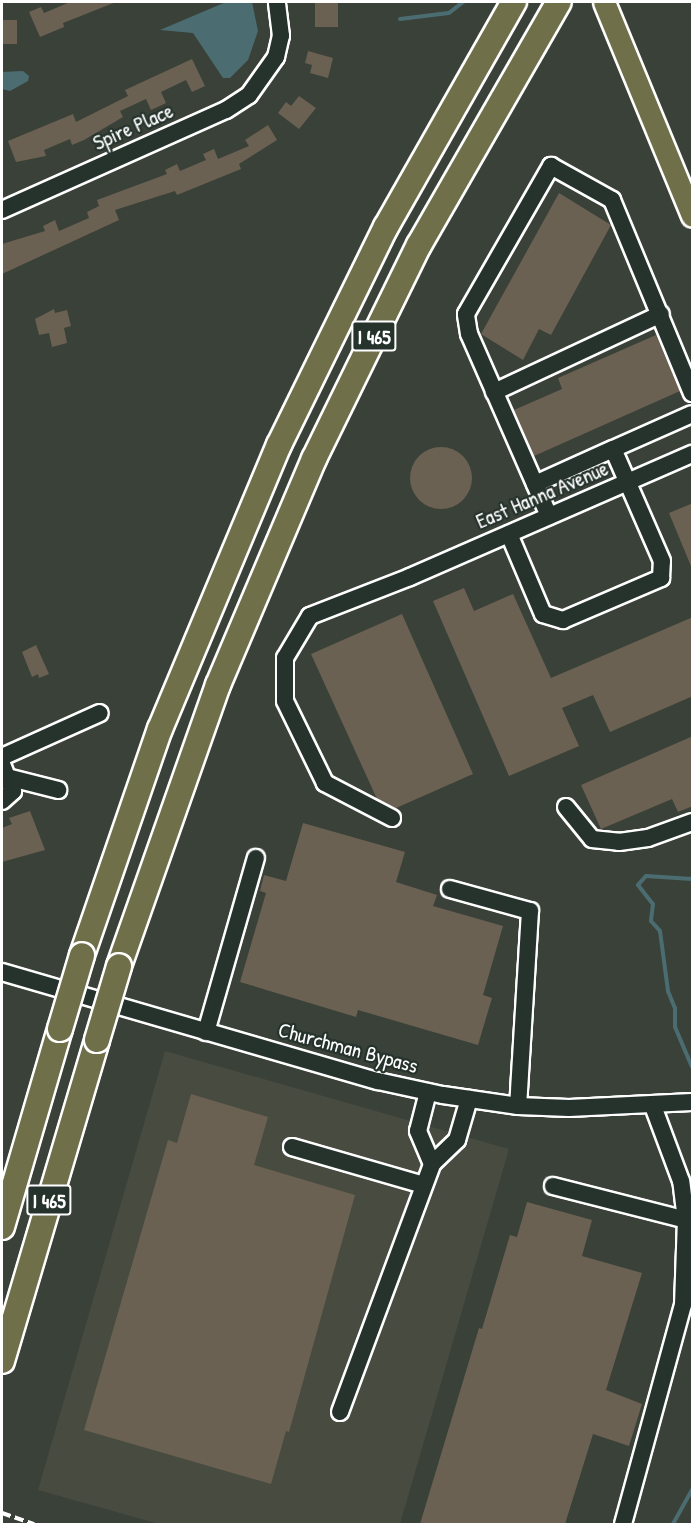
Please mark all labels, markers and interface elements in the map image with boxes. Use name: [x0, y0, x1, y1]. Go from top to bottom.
street label: Spire Place: [89, 98, 177, 156]
road number: I 465: [350, 319, 398, 353]
street label: East Hanna Avenue: [472, 456, 612, 534]
street label: Churchman Bypass: [275, 1017, 421, 1079]
road number: I 465: [25, 1183, 73, 1217]

